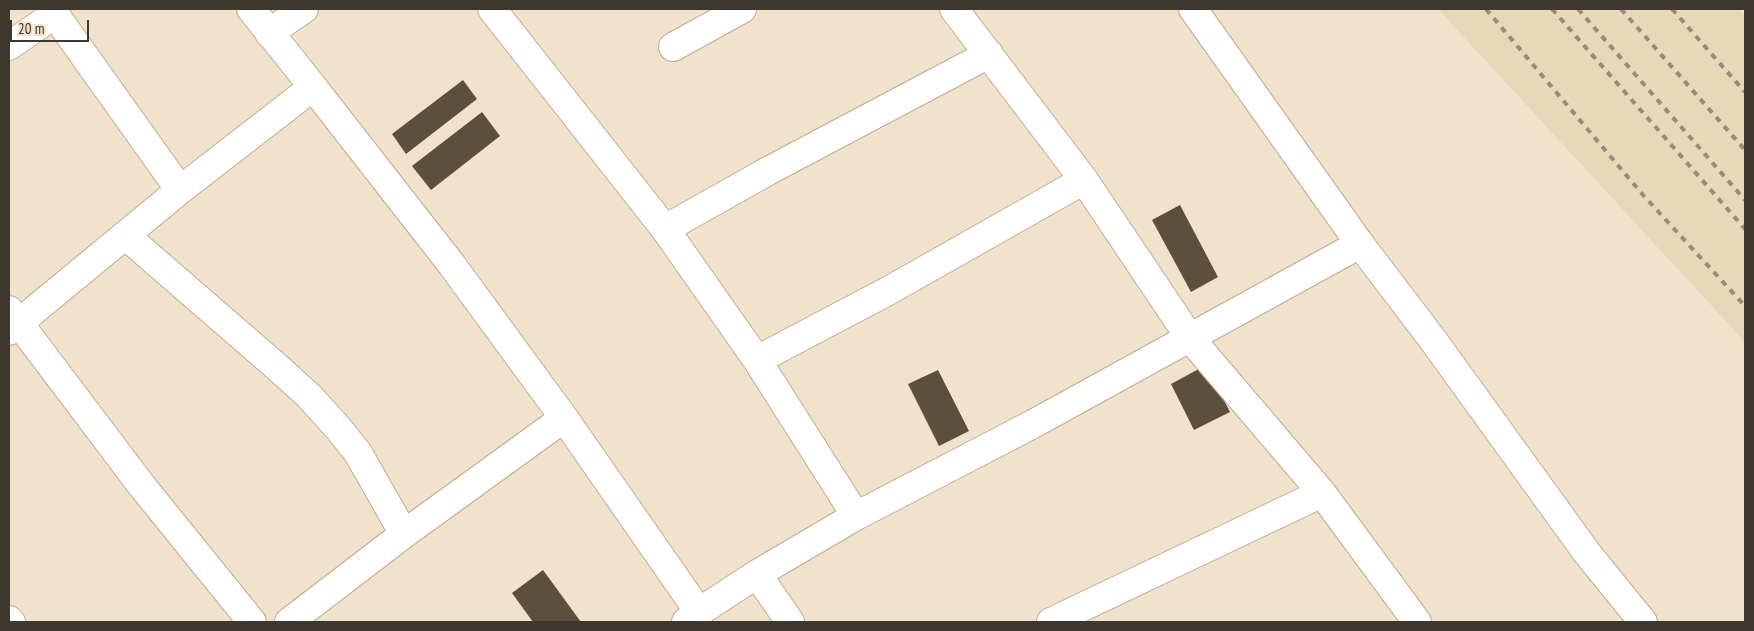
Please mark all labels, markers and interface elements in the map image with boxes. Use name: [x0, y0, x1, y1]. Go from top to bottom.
scale bar: [12, 10, 91, 42]
text: 20 m: [18, 19, 44, 38]

